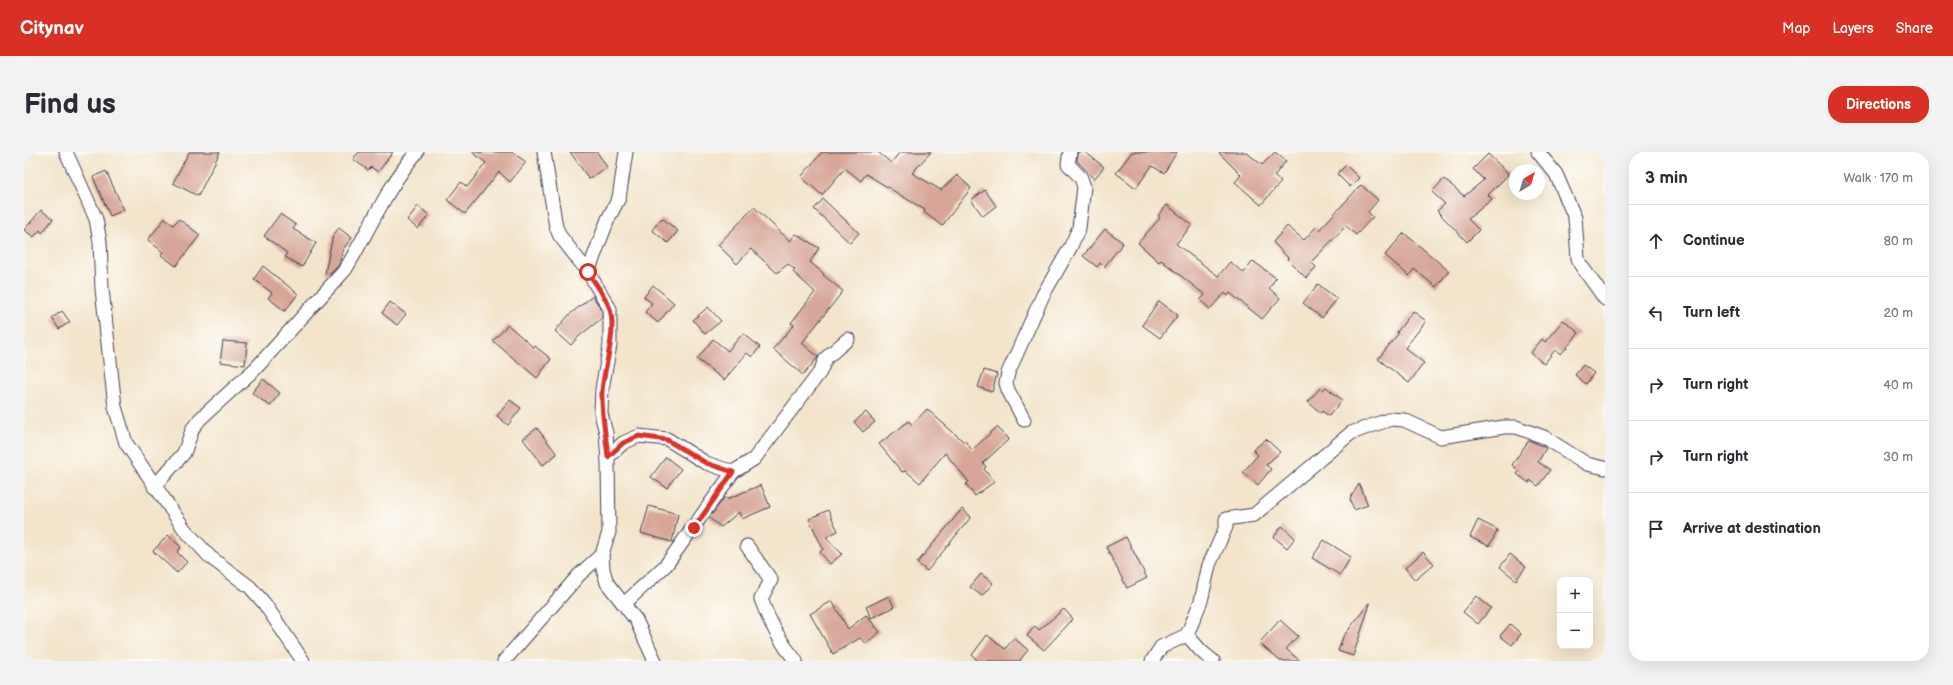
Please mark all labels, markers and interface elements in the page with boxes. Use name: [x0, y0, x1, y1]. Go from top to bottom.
text: Citynav: [20, 17, 84, 40]
text: Map: [1782, 20, 1810, 37]
text: Layers: [1832, 20, 1874, 37]
text: Share: [1896, 20, 1933, 37]
button: Directions: [1828, 86, 1929, 123]
text: Find us: [24, 88, 116, 121]
north arrow: [1509, 164, 1545, 200]
text: 3 min: [1645, 168, 1688, 188]
text: Walk · 170 m: [1843, 170, 1913, 186]
icon: ahead: [1645, 230, 1667, 252]
text: Continue: [1683, 231, 1745, 250]
text: 80 m: [1884, 233, 1913, 249]
route start: [579, 263, 597, 281]
icon: left: [1645, 302, 1667, 324]
text: Turn left: [1683, 303, 1740, 322]
text: 20 m: [1883, 305, 1913, 321]
icon: right: [1645, 374, 1667, 396]
text: Turn right: [1683, 375, 1748, 394]
text: 40 m: [1883, 377, 1913, 393]
icon: right: [1645, 446, 1667, 468]
text: Turn right: [1683, 447, 1748, 466]
text: 30 m: [1883, 449, 1913, 465]
icon: arrive: [1645, 518, 1667, 540]
route end: [685, 519, 703, 537]
text: Arrive at destination: [1683, 519, 1821, 538]
map controls: [1557, 577, 1593, 649]
button: +: [1557, 577, 1593, 613]
button: −: [1557, 613, 1593, 649]

